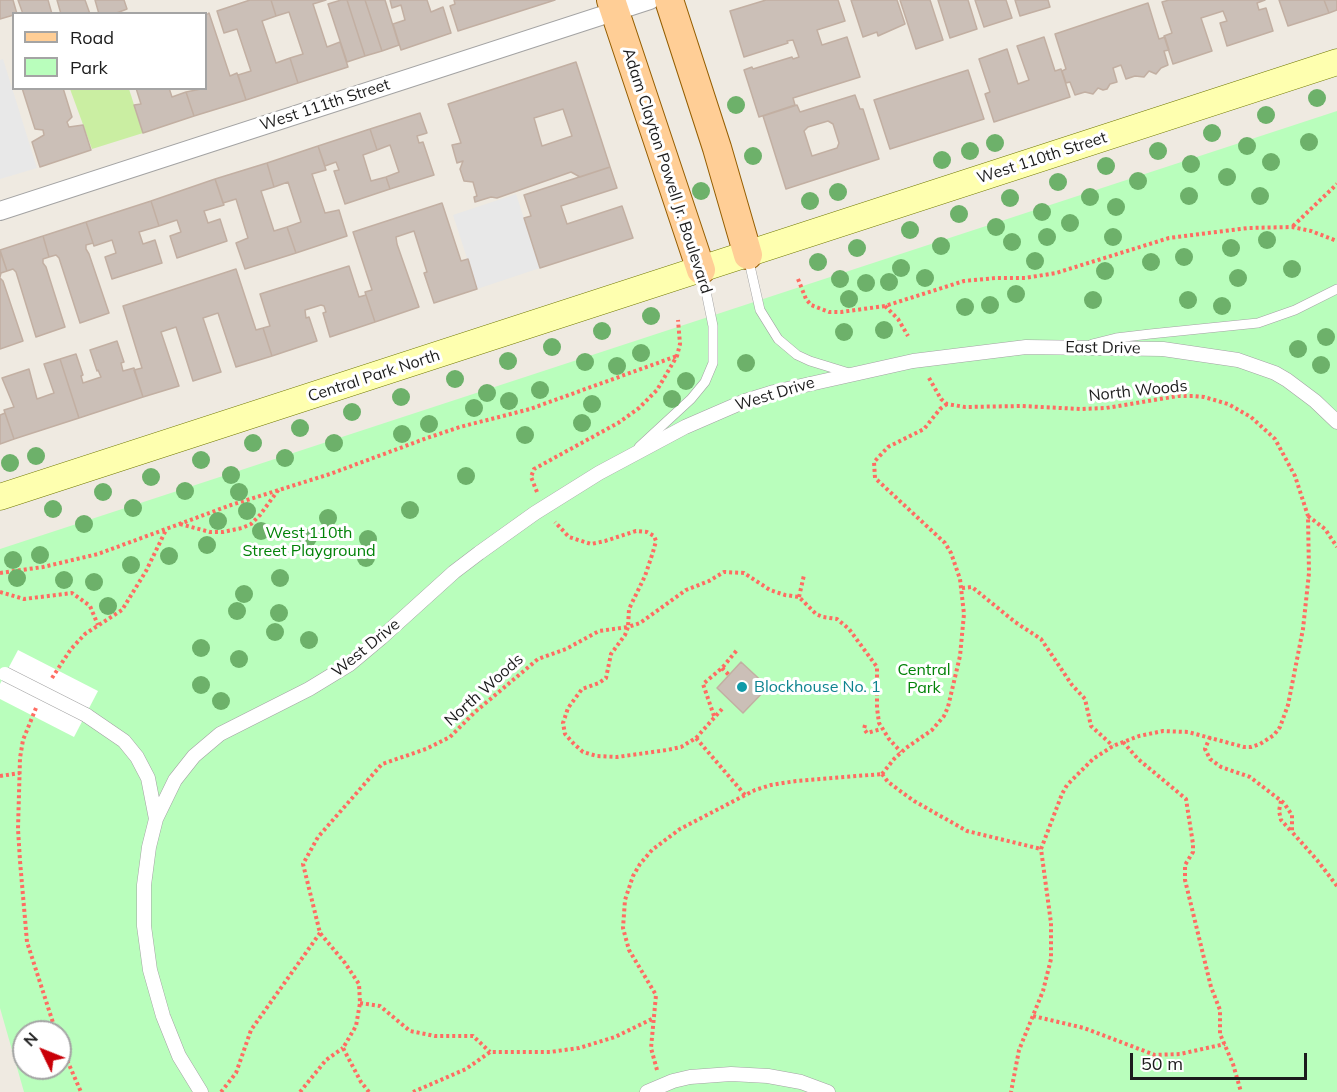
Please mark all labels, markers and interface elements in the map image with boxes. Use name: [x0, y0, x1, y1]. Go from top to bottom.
legend: [12, 12, 207, 90]
text: Road: [70, 26, 114, 49]
street label: Adam Clayton Powell Jr. Boulevard: [618, 46, 716, 296]
text: Park: [70, 56, 108, 79]
street label: West 111th Street: [258, 75, 392, 135]
street label: West 110th Street: [975, 128, 1109, 188]
street label: East Drive: [1065, 338, 1141, 358]
street label: Central Park North: [306, 346, 442, 406]
street label: West Drive: [733, 373, 817, 415]
street label: North Woods: [1088, 376, 1188, 406]
park label: West 110th Street Playground: [242, 523, 376, 561]
street label: West Drive: [328, 615, 404, 681]
street label: North Woods: [441, 650, 527, 730]
park label: Central Park: [897, 660, 951, 698]
place label: Blockhouse No. 1: [754, 677, 881, 697]
marker: Blockhouse No. 1: [735, 680, 749, 694]
north arrow: [12, 1020, 72, 1080]
text: N: [19, 1028, 42, 1050]
scale bar: [1133, 1041, 1310, 1079]
text: 50 m: [1141, 1052, 1183, 1075]

